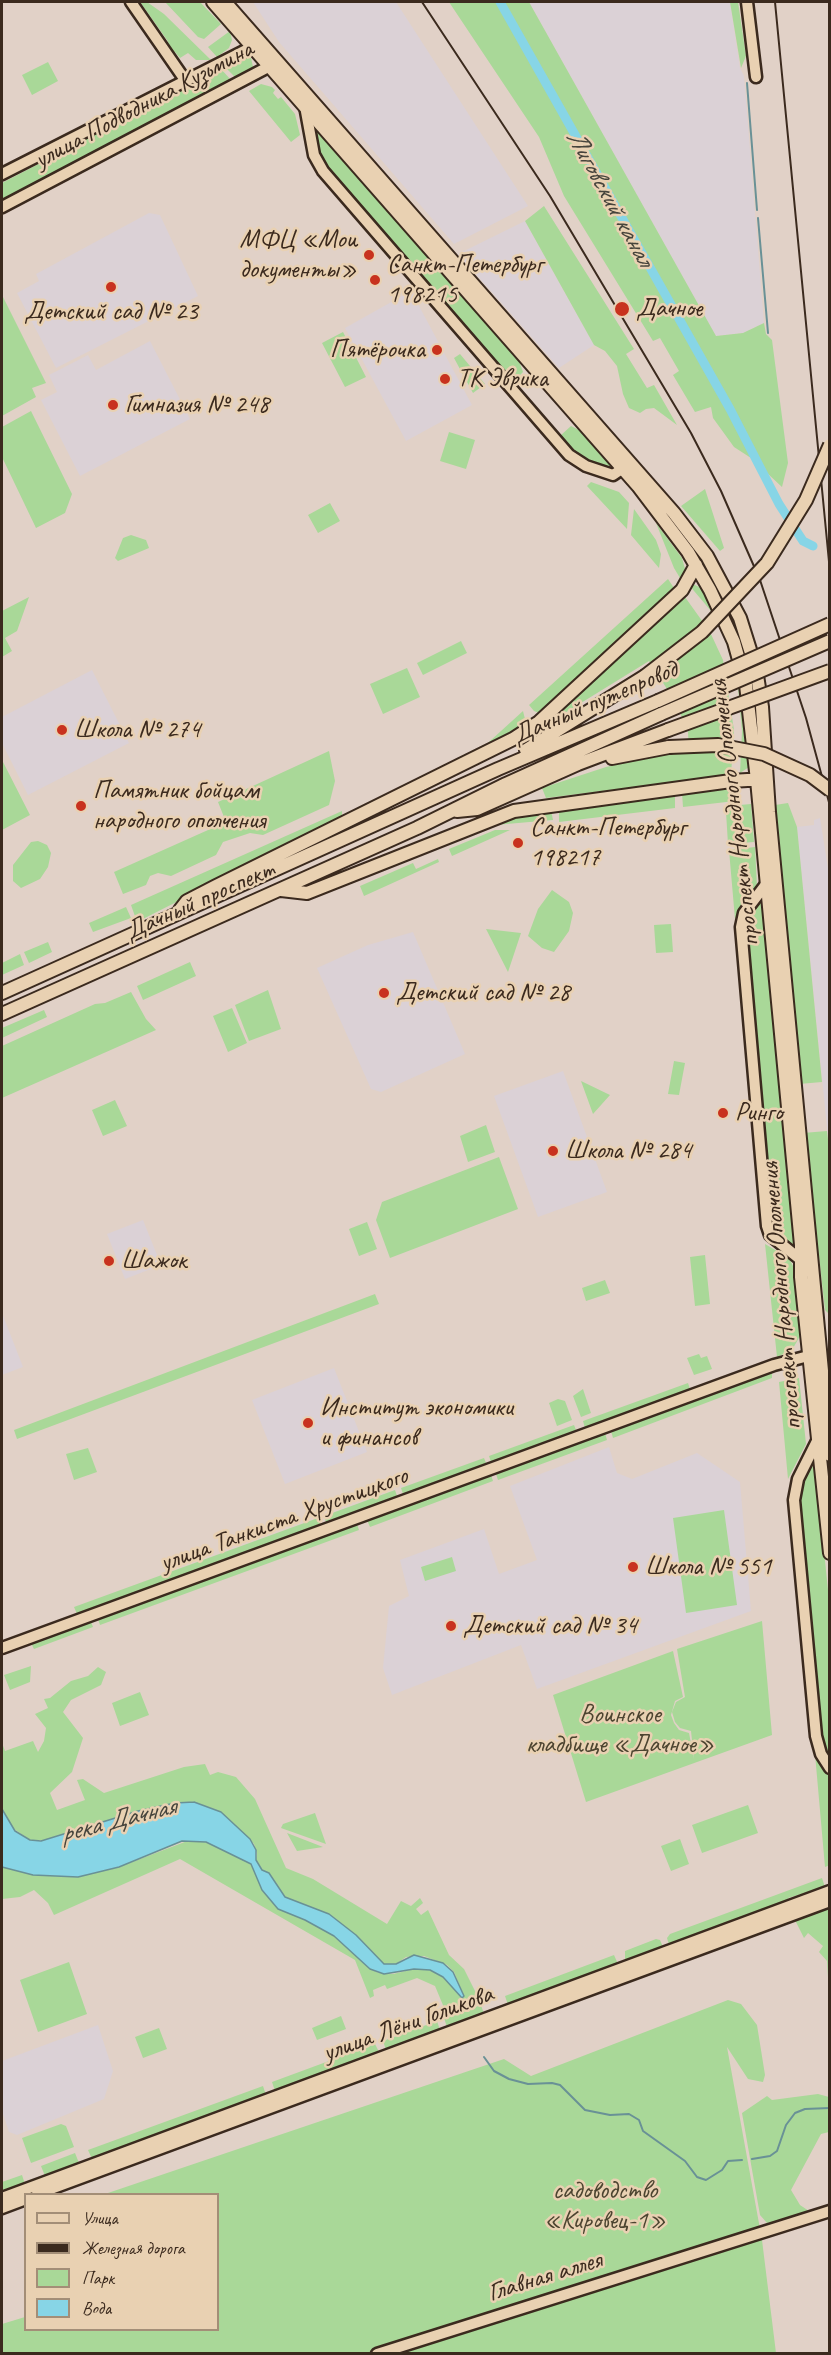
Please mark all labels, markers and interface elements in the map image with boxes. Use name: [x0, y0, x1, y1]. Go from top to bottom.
street label: улица Подводника Кузьмина: [29, 34, 259, 176]
water label: Лиговский канал: [558, 124, 660, 272]
place label: МФЦ «Мои документы»: [239, 224, 357, 286]
marker: МФЦ «Мои документы»: [362, 248, 376, 262]
place label: Санкт-Петербург 198215: [387, 249, 543, 310]
marker: Санкт-Петербург 198215: [368, 273, 382, 287]
marker: Детский сад № 23: [104, 280, 118, 294]
place label: Дачное: [636, 293, 702, 325]
place label: Детский сад № 23: [24, 296, 198, 328]
marker: Дачное: [613, 300, 631, 318]
place label: Пятёрочка: [330, 334, 425, 366]
marker: Пятёрочка: [430, 343, 444, 357]
place label: ТК Эврика: [457, 363, 548, 395]
marker: ТК Эврика: [438, 372, 452, 386]
place label: Гимназия № 248: [125, 389, 269, 421]
marker: Гимназия № 248: [106, 398, 120, 412]
street label: Дачный путепровод: [508, 654, 682, 752]
street label: проспект Народного Ополчения: [703, 678, 767, 948]
place label: Школа № 274: [74, 714, 201, 746]
marker: Школа № 274: [55, 723, 69, 737]
place label: Памятник бойцам народного ополчения: [93, 775, 265, 837]
marker: Памятник бойцам народного ополчения: [74, 799, 88, 813]
place label: Санкт-Петербург 198217: [530, 812, 686, 874]
marker: Санкт-Петербург 198217: [511, 836, 525, 850]
street label: Дачный проспект: [120, 854, 280, 948]
place label: Детский сад № 28: [396, 977, 570, 1009]
marker: Детский сад № 28: [377, 986, 391, 1000]
place label: Ринго: [735, 1097, 783, 1129]
marker: Ринго: [716, 1106, 730, 1120]
place label: Школа № 284: [565, 1135, 692, 1167]
marker: Школа № 284: [546, 1144, 560, 1158]
street label: проспект Народного Ополчения: [755, 1161, 809, 1431]
place label: Шажок: [121, 1245, 186, 1277]
marker: Шажок: [102, 1254, 116, 1268]
place label: Институт экономики и финансов: [320, 1392, 513, 1454]
marker: Институт экономики и финансов: [301, 1416, 315, 1430]
street label: улица Танкиста Хрустицкого: [156, 1461, 412, 1579]
place label: Школа № 551: [645, 1551, 772, 1583]
marker: Школа № 551: [626, 1560, 640, 1574]
place label: Детский сад № 34: [463, 1610, 637, 1642]
marker: Детский сад № 34: [444, 1619, 458, 1633]
park label: Воинское кладбище «Дачное»: [526, 1699, 714, 1760]
water label: река Дачная: [57, 1791, 179, 1851]
street label: улица Лёни Голикова: [319, 1979, 497, 2069]
park label: садоводство «Кировец-1»: [544, 2175, 666, 2236]
legend: [24, 2193, 219, 2331]
text: Улица: [82, 2207, 118, 2229]
text: Железная дорога: [82, 2237, 185, 2259]
street label: Главная аллея: [484, 2245, 606, 2309]
text: Парк: [82, 2267, 114, 2289]
text: Вода: [82, 2297, 111, 2319]

